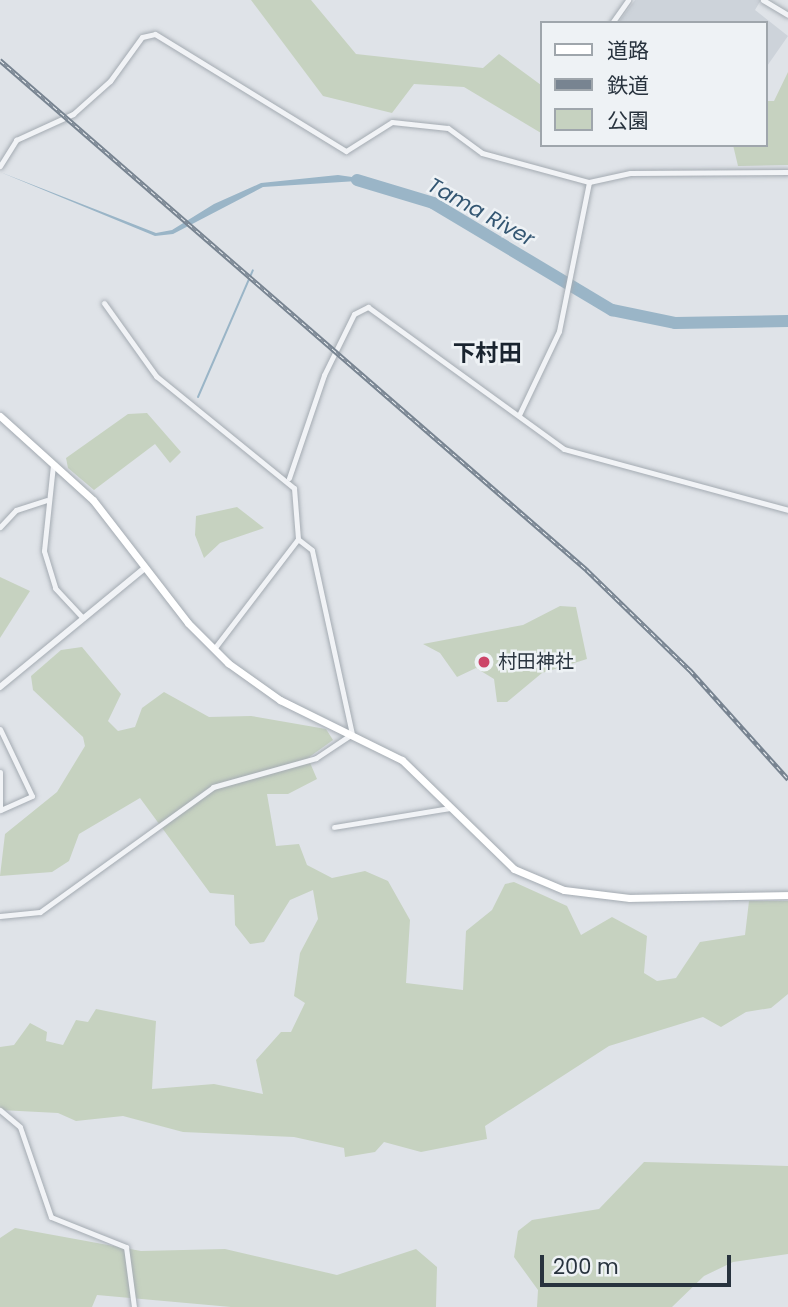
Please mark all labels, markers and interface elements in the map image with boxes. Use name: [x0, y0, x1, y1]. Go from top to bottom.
legend: [540, 21, 767, 147]
text: 道路: [607, 36, 649, 65]
text: 鉄道: [607, 71, 649, 100]
text: 公園: [607, 106, 649, 135]
water label: Tama River: [423, 172, 539, 252]
district label: 下村田: [453, 339, 521, 367]
place label: 村田神社: [498, 651, 574, 673]
marker: 村田神社: [476, 654, 492, 670]
scale bar: [543, 1240, 734, 1284]
text: 200 m: [553, 1252, 619, 1281]

